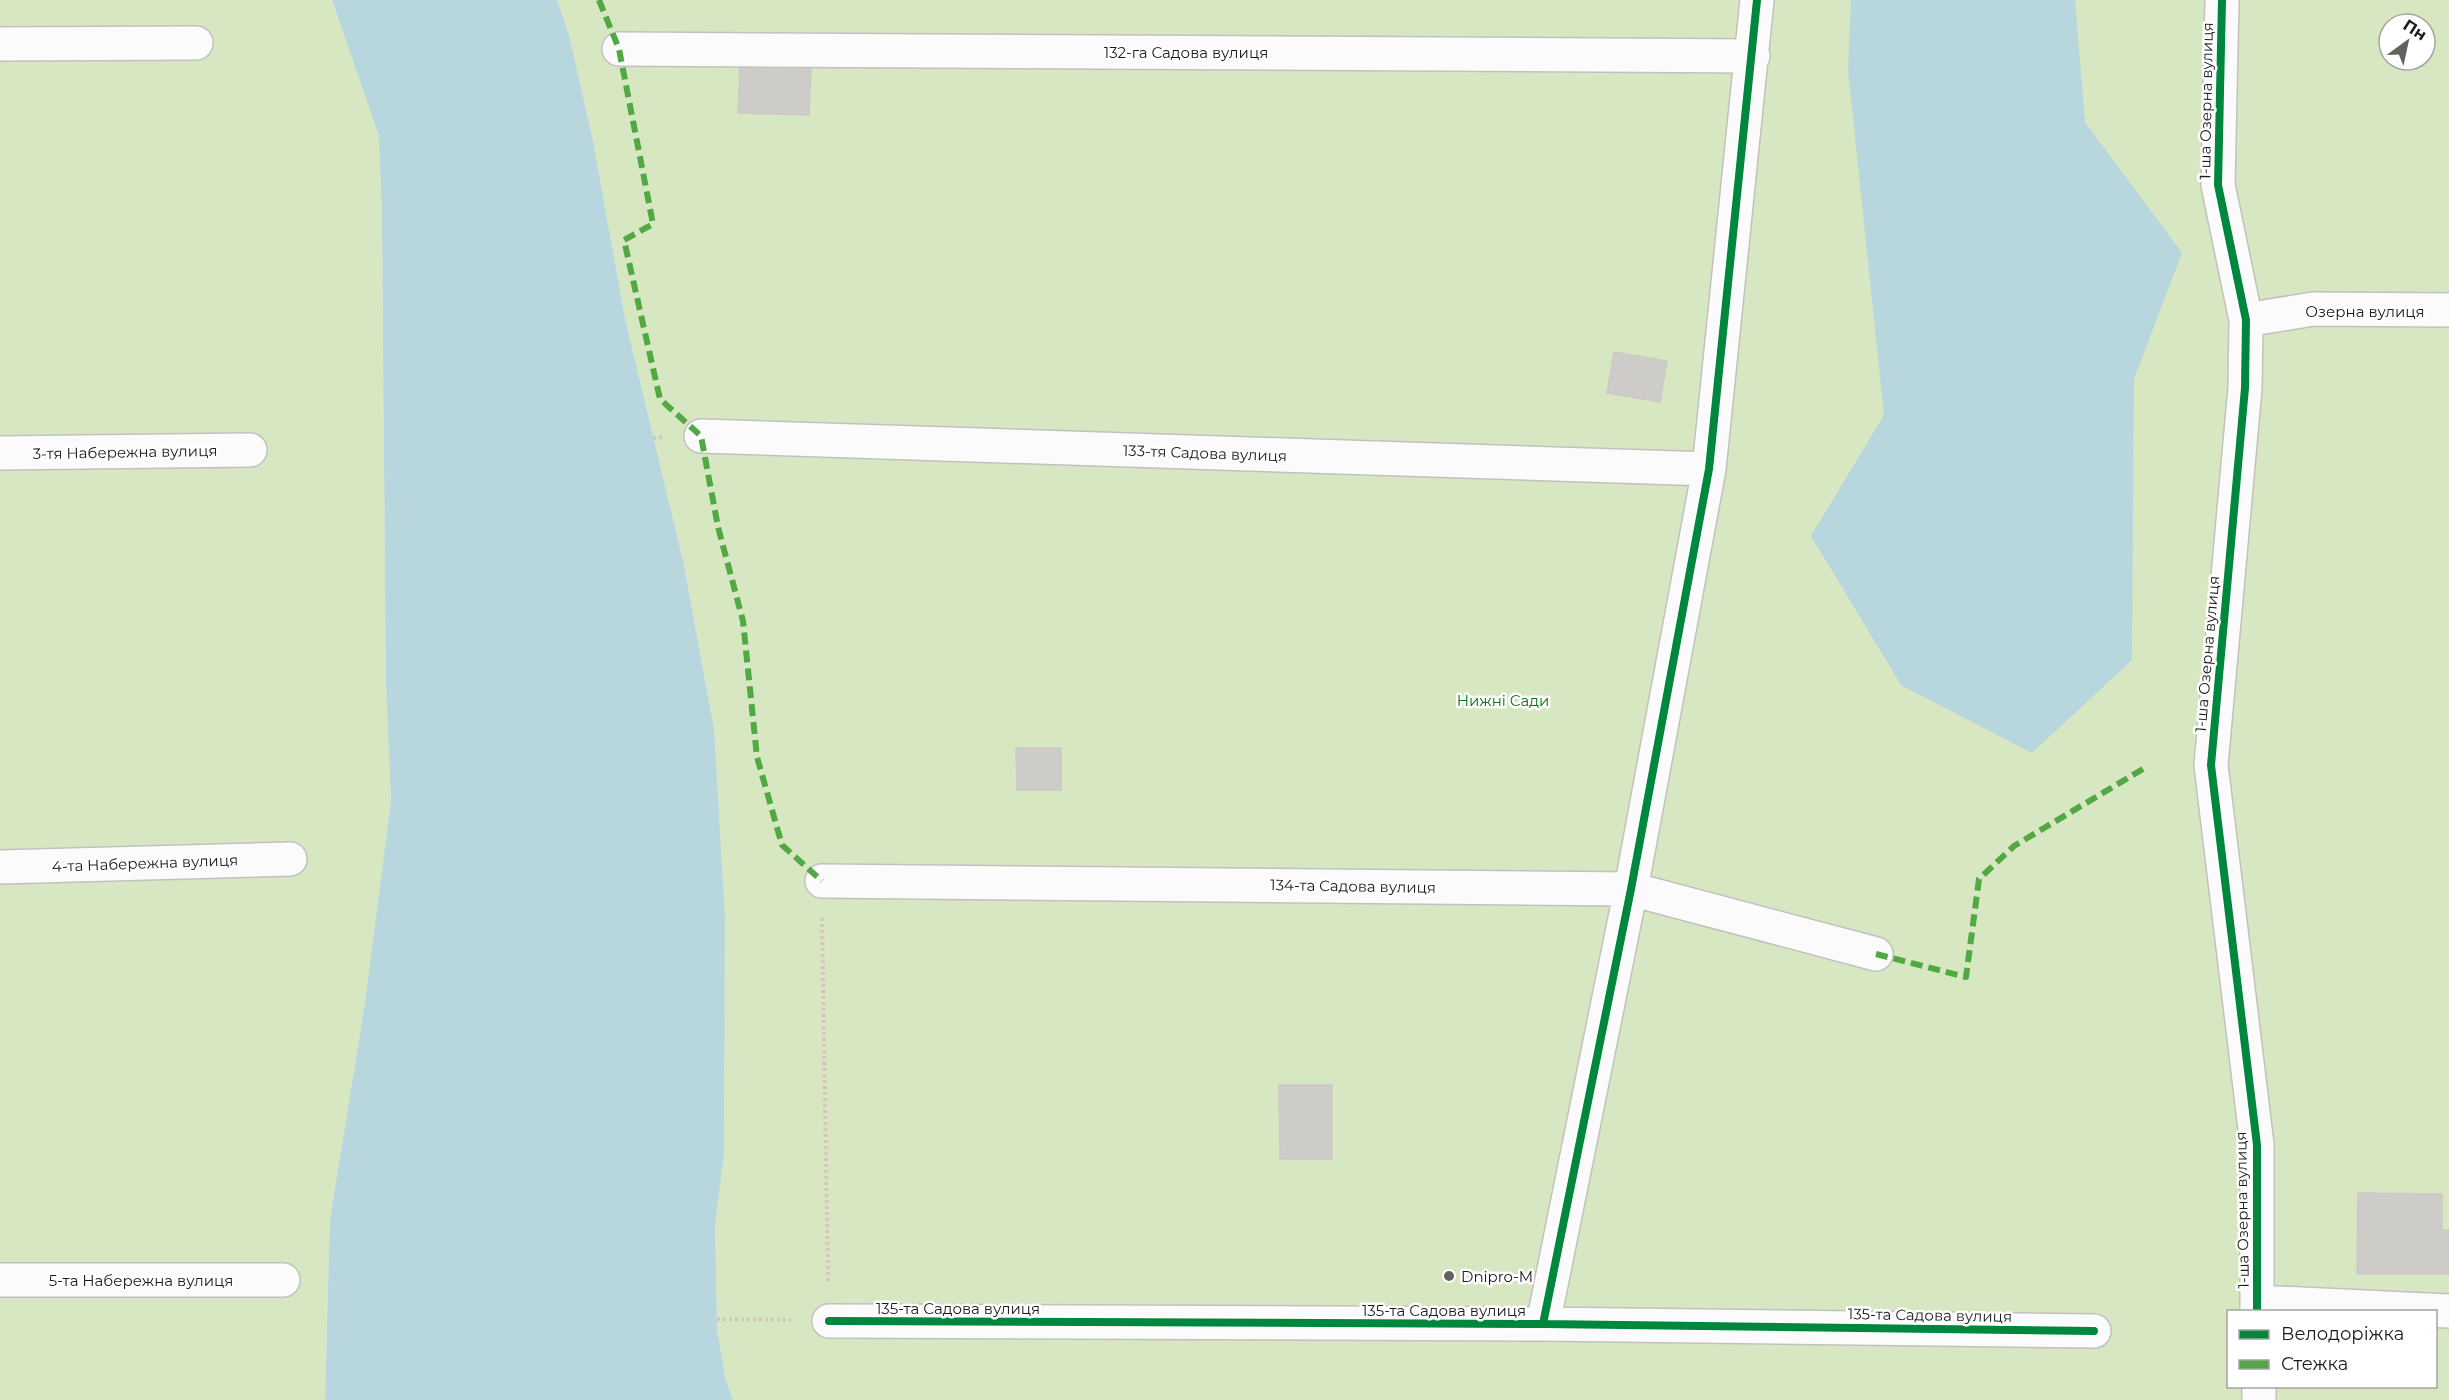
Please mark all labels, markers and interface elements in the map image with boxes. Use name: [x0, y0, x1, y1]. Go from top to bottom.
north arrow: [2377, 12, 2437, 72]
text: Пн: [2400, 15, 2430, 44]
street label: 1-ша Озерна вулиця: [2195, 22, 2217, 180]
street label: 132-га Садова вулиця: [1104, 43, 1268, 62]
street label: Озерна вулиця: [2305, 302, 2425, 321]
street label: 3-тя Набережна вулиця: [32, 441, 218, 463]
street label: 133-тя Садова вулиця: [1123, 441, 1287, 465]
street label: 1-ша Озерна вулиця: [2191, 575, 2223, 733]
park label: Нижні Сади: [1457, 691, 1549, 710]
street label: 4-та Набережна вулиця: [52, 850, 238, 876]
street label: 134-та Садова вулиця: [1270, 875, 1436, 897]
street label: 1-ша Озерна вулиця: [2231, 1131, 2253, 1289]
place label: Dnipro-M: [1461, 1267, 1533, 1286]
marker: Dnipro-M: [1442, 1269, 1456, 1283]
street label: 5-та Набережна вулиця: [49, 1271, 233, 1290]
street label: 135-та Садова вулиця: [876, 1299, 1040, 1318]
street label: 135-та Садова вулиця: [1362, 1301, 1526, 1320]
street label: 135-та Садова вулиця: [1848, 1304, 2012, 1326]
legend: [2227, 1310, 2437, 1388]
text: Велодоріжка: [2281, 1323, 2404, 1345]
text: Стежка: [2281, 1353, 2348, 1375]

